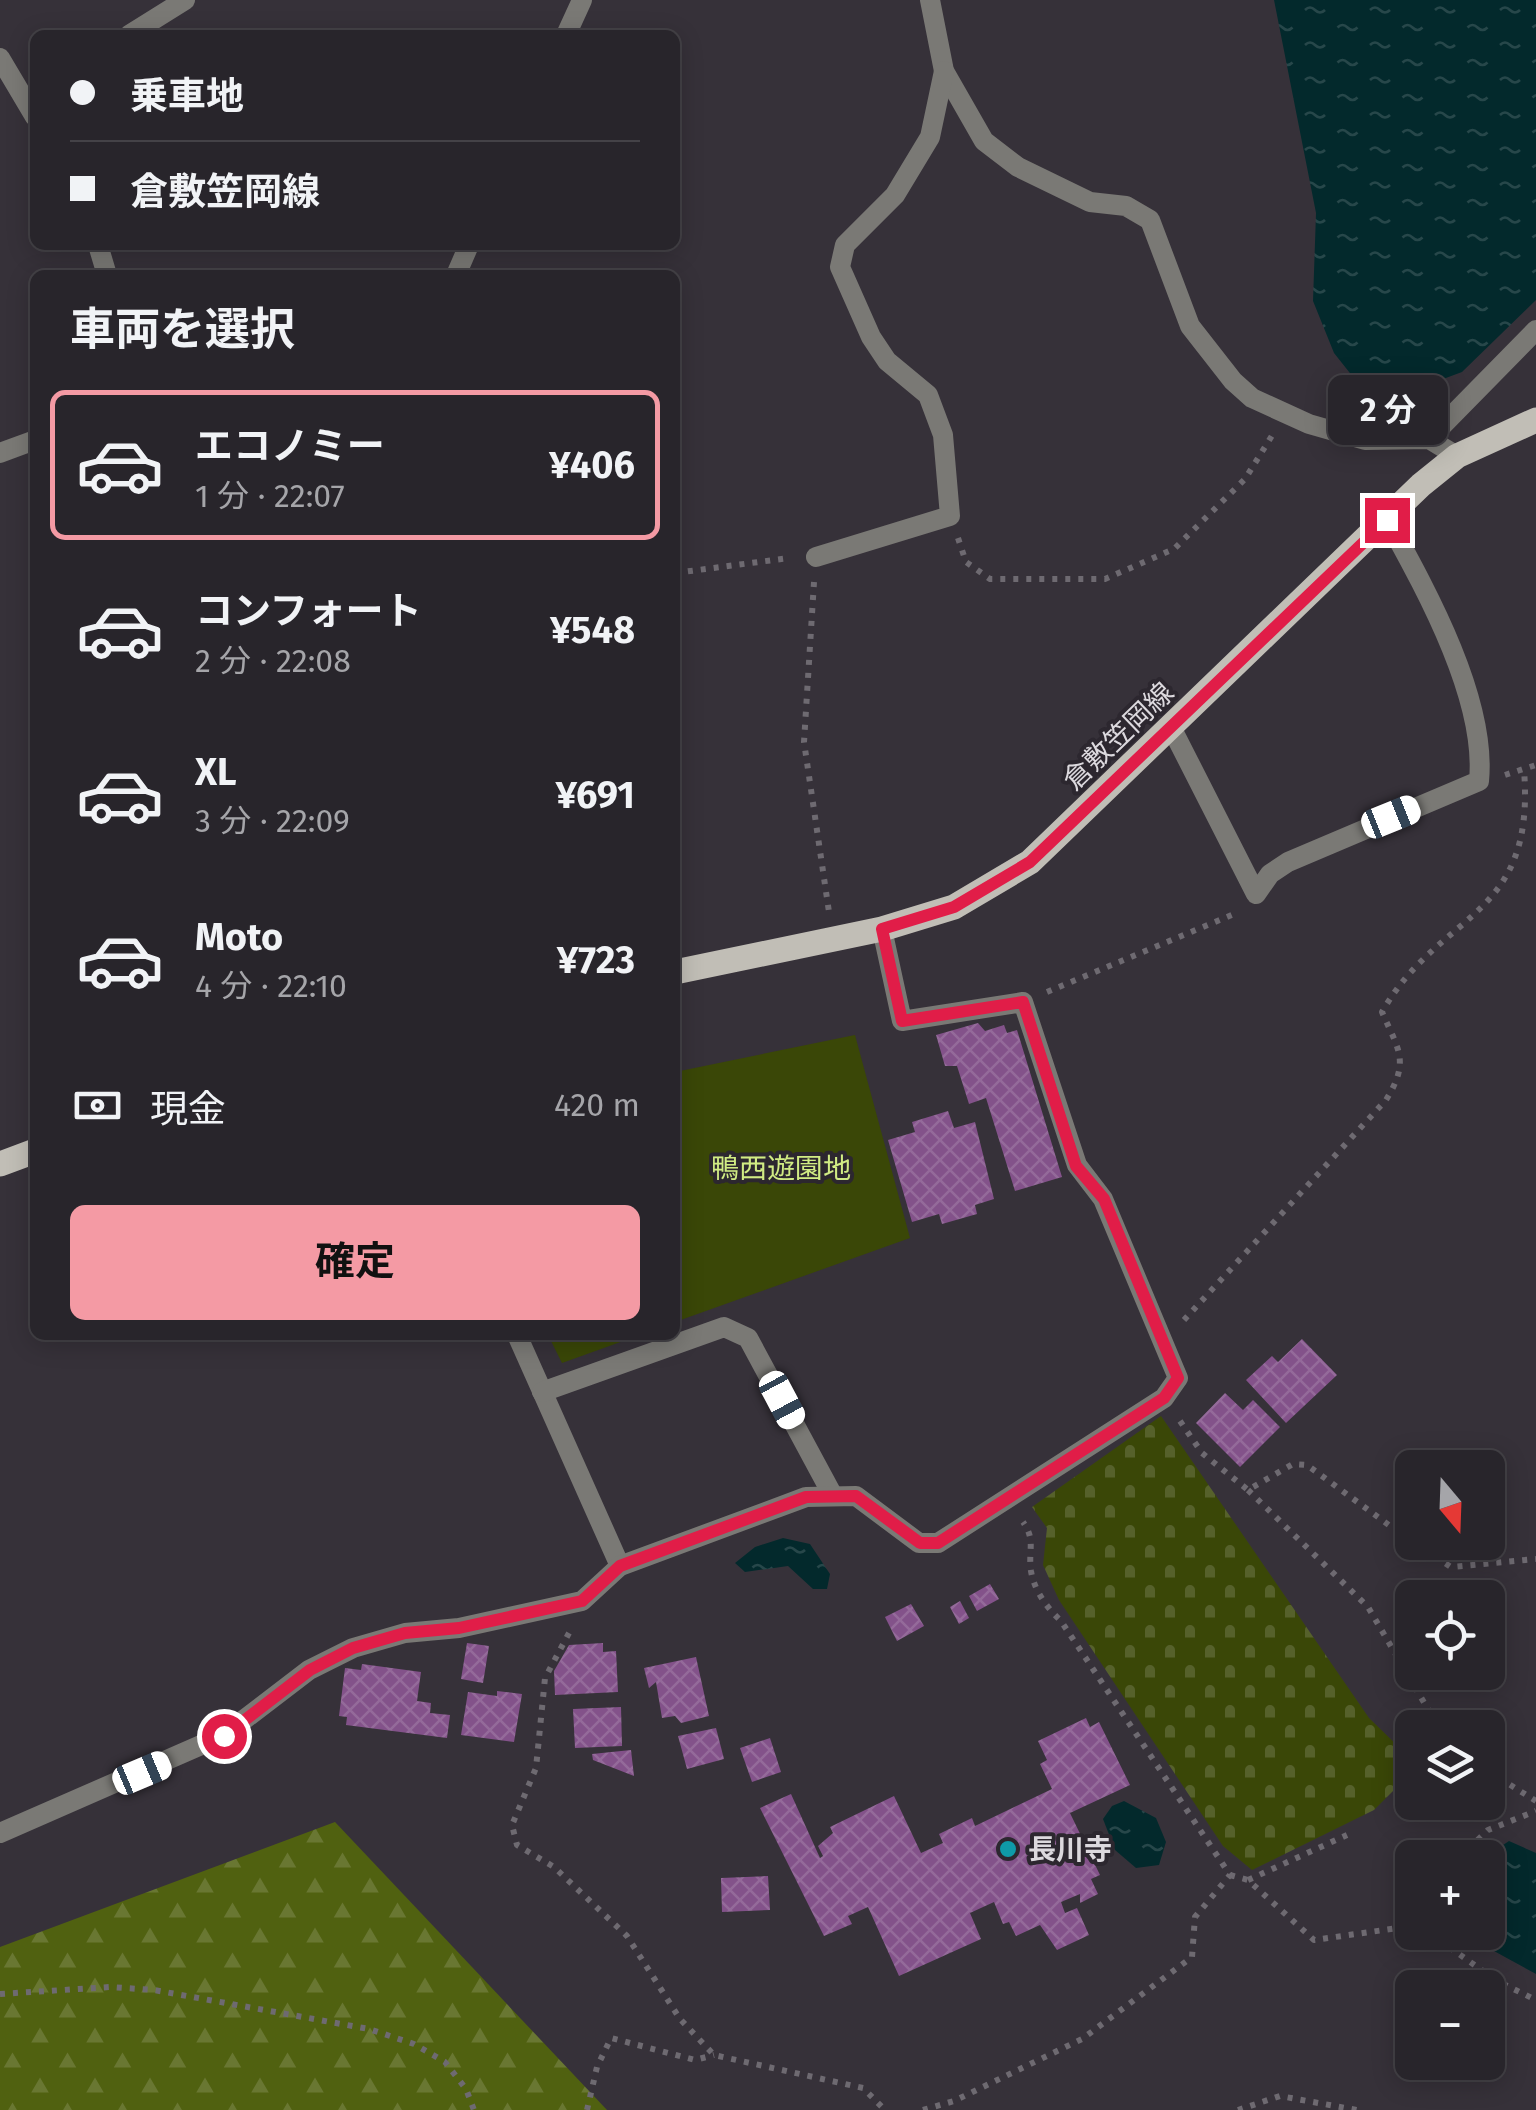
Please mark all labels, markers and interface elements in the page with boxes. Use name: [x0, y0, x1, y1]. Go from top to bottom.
text: 乗車地: [130, 73, 244, 119]
text: 倉敷笠岡線: [130, 169, 320, 215]
text: 車両を選択: [70, 303, 295, 357]
callout: 2 分: [1327, 375, 1447, 445]
text: 2 分: [1360, 391, 1416, 429]
icon: car: [75, 420, 165, 510]
text: エコノミー: [195, 423, 385, 469]
text: ¥406: [549, 442, 635, 488]
text: 1 分 · 22:07: [195, 477, 345, 515]
route end: [1365, 498, 1410, 543]
icon: car: [75, 585, 165, 675]
text: コンフォート: [195, 588, 422, 634]
text: ¥548: [550, 607, 635, 653]
text: 2 分 · 22:08: [195, 642, 351, 680]
street label: 倉敷笠岡線: [1057, 676, 1180, 797]
text: XL: [195, 749, 237, 795]
icon: car: [75, 750, 165, 840]
text: ¥691: [556, 772, 635, 818]
car: [1358, 792, 1424, 842]
text: 3 分 · 22:09: [195, 802, 350, 840]
text: Moto: [195, 914, 283, 960]
icon: car: [75, 915, 165, 1005]
text: ¥723: [557, 937, 635, 983]
text: 4 分 · 22:10: [195, 967, 347, 1005]
icon: cash: [70, 1078, 125, 1133]
text: 現金: [150, 1086, 226, 1132]
text: 420 m: [554, 1086, 640, 1124]
park label: 鴨西遊園地: [711, 1152, 851, 1185]
button: 確定: [70, 1205, 640, 1320]
car: [755, 1366, 809, 1434]
north arrow: [1395, 1450, 1505, 1560]
map controls: [1395, 1450, 1505, 2080]
button: locate: [1395, 1580, 1505, 1690]
button: layers: [1395, 1710, 1505, 1820]
route start: [202, 1714, 247, 1759]
car: [109, 1747, 175, 1799]
place label: 長川寺: [1028, 1833, 1112, 1866]
marker: 長川寺: [997, 1838, 1019, 1860]
button: +: [1395, 1840, 1505, 1950]
button: −: [1395, 1970, 1505, 2080]

